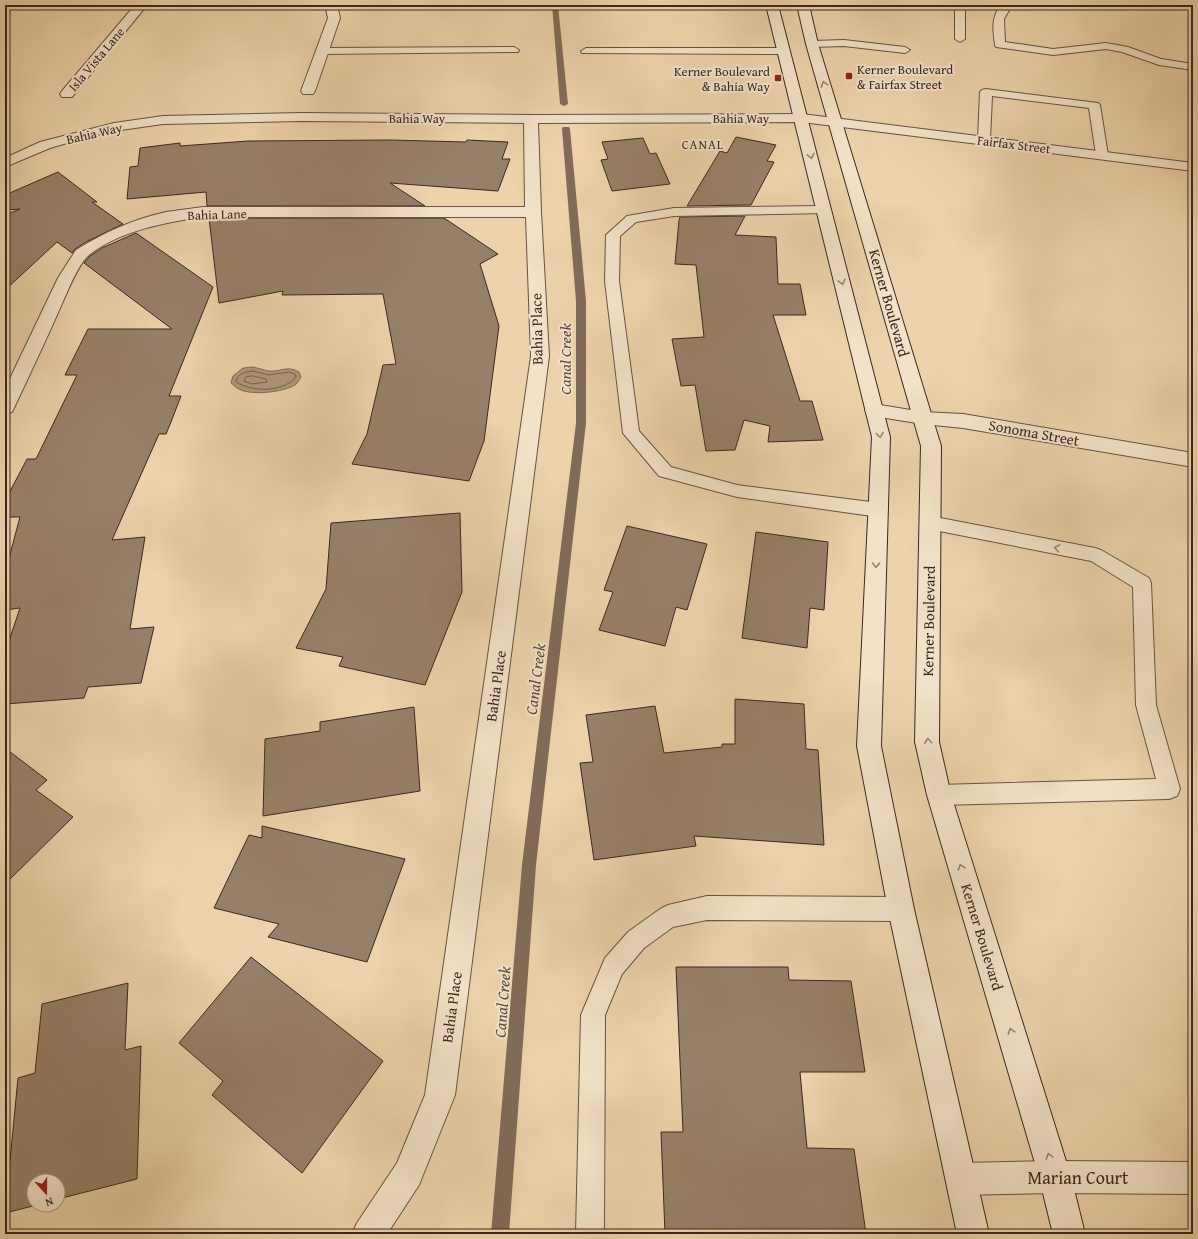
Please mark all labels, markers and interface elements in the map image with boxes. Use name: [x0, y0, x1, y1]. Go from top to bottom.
street label: Isla Vista Lane: [64, 23, 129, 96]
place label: Kerner Boulevard & Fairfax Street: [857, 60, 953, 94]
place label: Kerner Boulevard & Bahia Way: [674, 62, 771, 96]
marker: Kerner Boulevard & Fairfax Street: [844, 71, 854, 81]
marker: Kerner Boulevard & Bahia Way: [773, 73, 783, 83]
one-way arrow: [820, 80, 829, 87]
street label: Bahia Way: [389, 109, 446, 128]
street label: Bahia Way: [713, 109, 770, 128]
street label: Bahia Way: [64, 118, 124, 149]
street label: Fairfax Street: [976, 131, 1052, 158]
district label: CANAL: [682, 135, 724, 154]
one-way arrow: [806, 152, 815, 159]
street label: Bahia Lane: [187, 204, 247, 225]
street label: Kerner Boulevard: [864, 247, 915, 359]
one-way arrow: [838, 279, 846, 285]
street label: Bahia Place: [525, 293, 548, 365]
water label: Canal Creek: [553, 323, 577, 395]
street label: Sonoma Street: [987, 414, 1082, 451]
one-way arrow: [875, 432, 884, 438]
one-way arrow: [1054, 544, 1060, 552]
one-way arrow: [872, 562, 881, 568]
street label: Kerner Boulevard: [917, 565, 940, 677]
water label: Canal Creek: [519, 641, 551, 716]
street label: Bahia Place: [480, 649, 511, 723]
one-way arrow: [924, 738, 933, 744]
one-way arrow: [957, 864, 966, 871]
street label: Kerner Boulevard: [956, 881, 1009, 993]
water label: Canal Creek: [488, 965, 517, 1038]
street label: Bahia Place: [436, 970, 467, 1044]
one-way arrow: [1007, 1028, 1016, 1035]
one-way arrow: [1045, 1152, 1054, 1159]
street label: Marian Court: [1028, 1164, 1129, 1191]
north arrow: [26, 1173, 66, 1213]
text: N: [43, 1194, 56, 1211]

